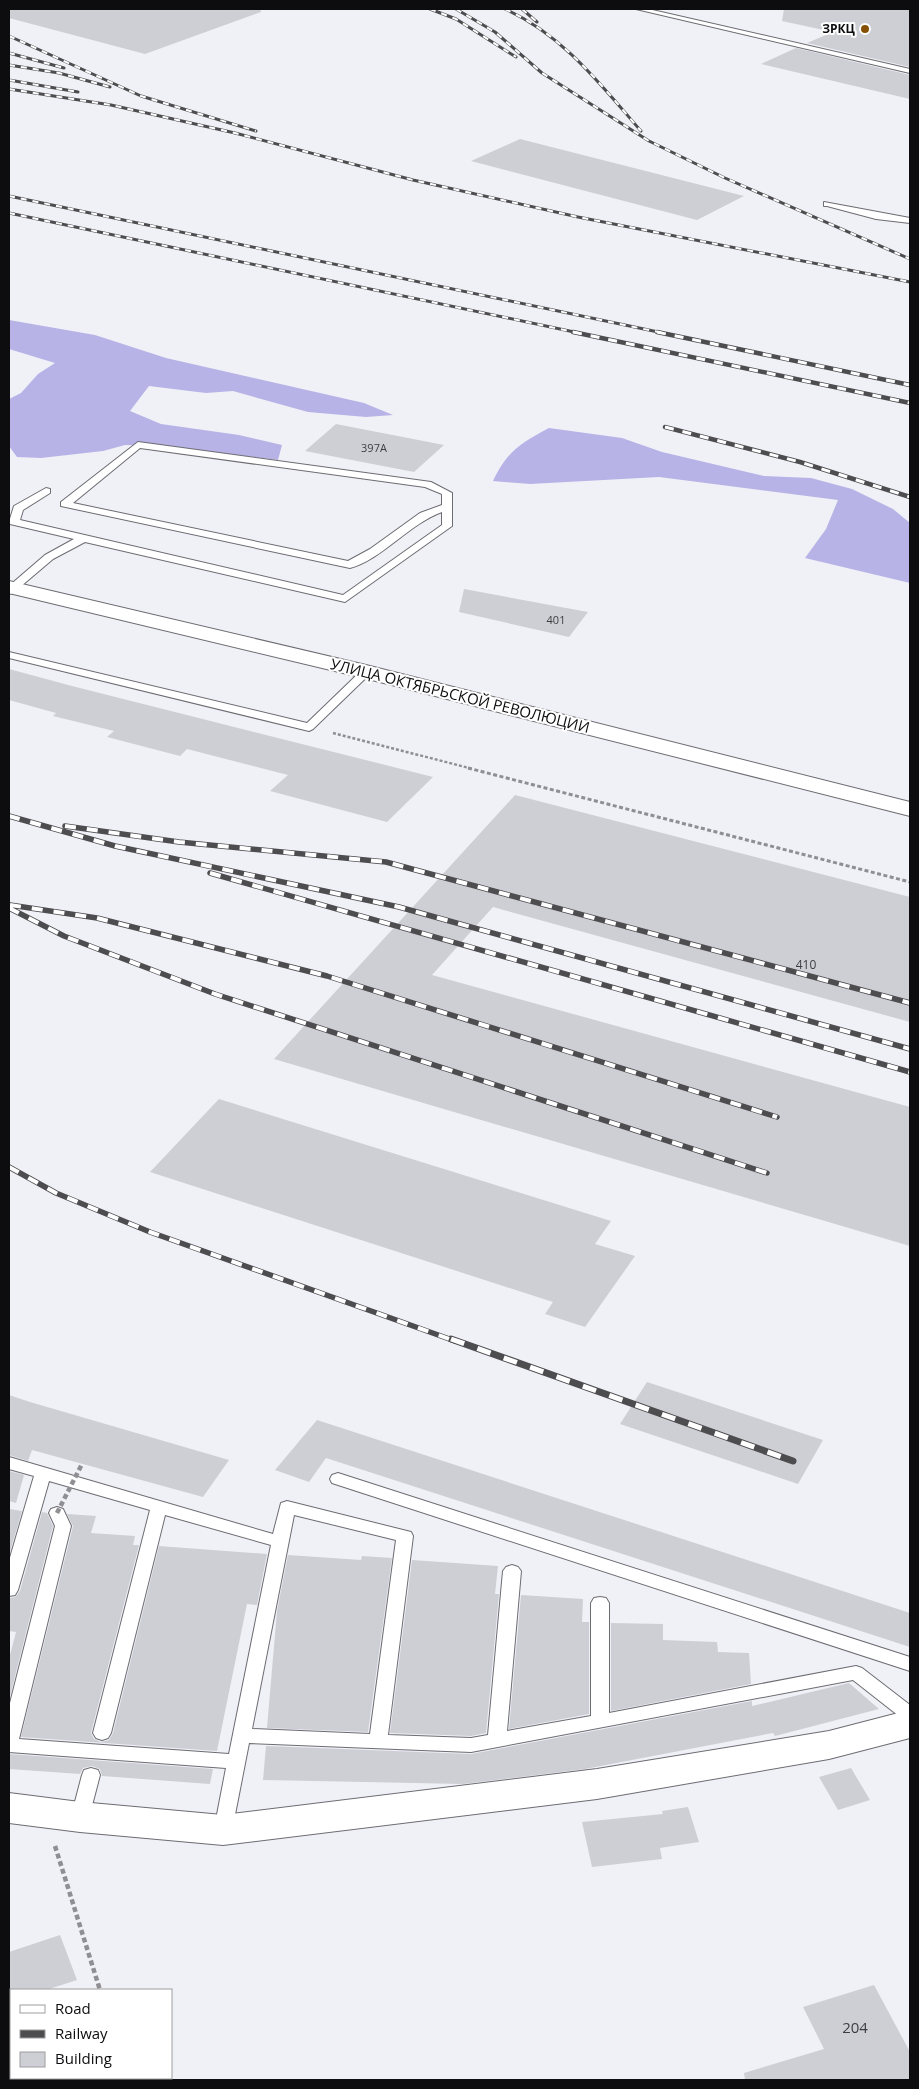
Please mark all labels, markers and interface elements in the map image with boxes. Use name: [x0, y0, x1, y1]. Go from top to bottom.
place label: ЗРКЦ: [822, 20, 856, 37]
marker: ЗРКЦ: [859, 23, 871, 35]
house number: 397А: [361, 440, 387, 455]
house number: 401: [547, 612, 565, 627]
street label: УЛИЦА ОКТЯБРЬСКОЙ РЕВОЛЮЦИИ: [329, 653, 592, 737]
house number: 410: [796, 956, 816, 973]
legend: [10, 1989, 172, 2079]
text: Road: [55, 1998, 91, 2018]
house number: 204: [842, 2017, 868, 2037]
text: Railway: [55, 2023, 108, 2043]
text: Building: [55, 2048, 112, 2068]

